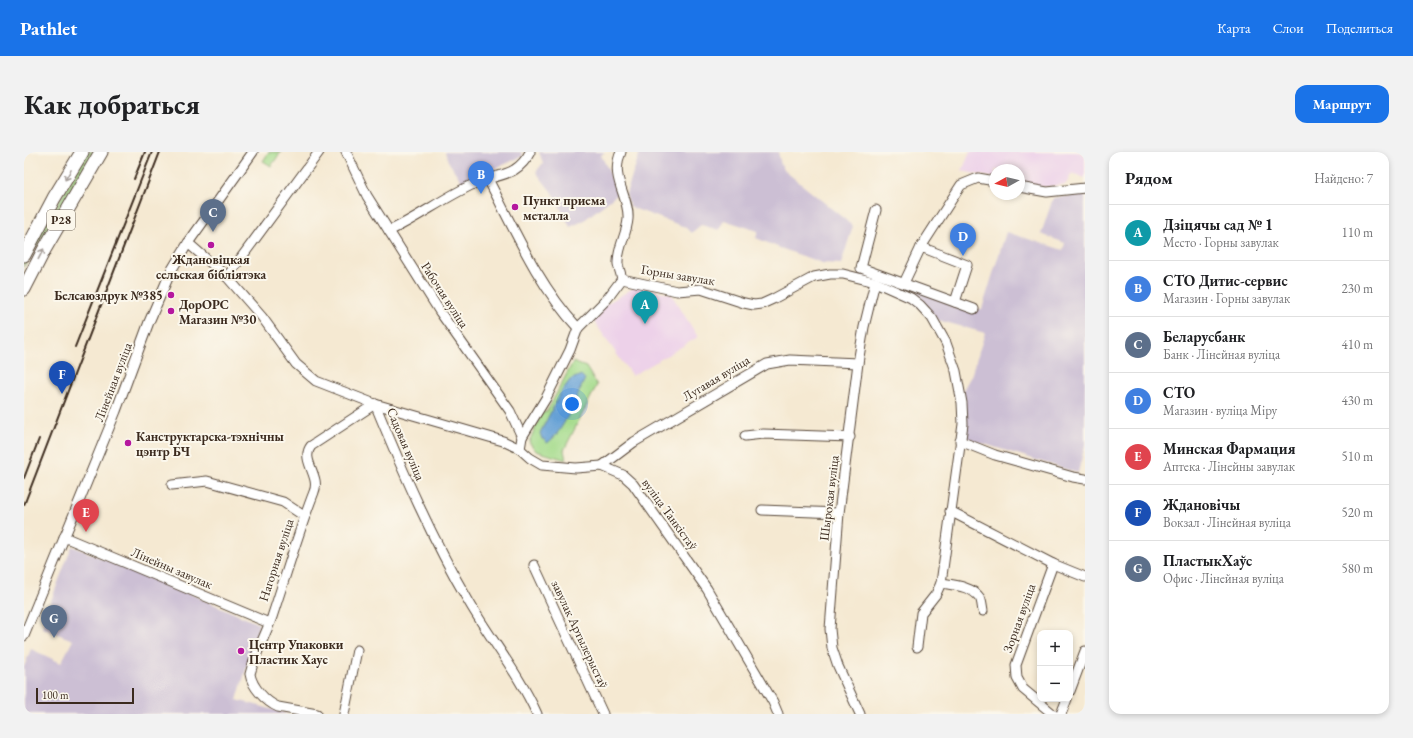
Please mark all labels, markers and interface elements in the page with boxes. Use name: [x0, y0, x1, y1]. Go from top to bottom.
text: Pathlet: [20, 16, 77, 41]
text: Карта: [1217, 19, 1251, 37]
text: Слои: [1273, 19, 1304, 37]
text: Поделиться: [1326, 19, 1393, 37]
button: Маршрут: [1295, 85, 1389, 123]
text: Как добраться: [24, 86, 200, 122]
pin: B: [468, 161, 494, 194]
north arrow: [989, 164, 1025, 200]
text: Рядом: [1125, 167, 1173, 189]
one-way arrow: [64, 169, 72, 180]
text: Найдено: 7: [1314, 170, 1373, 187]
place label: Пункт приема металла: [523, 192, 605, 224]
pin: C: [200, 199, 226, 232]
marker: Пункт приема металла: [510, 202, 520, 212]
road number: Р28: [47, 210, 75, 230]
text: Дзіцячы сад № 1: [1163, 215, 1273, 234]
pin: D: [950, 223, 976, 256]
text: A: [1133, 224, 1143, 241]
text: 110 m: [1342, 224, 1373, 241]
text: Место · Горны завулак: [1163, 234, 1279, 251]
marker: Ждановіцкая сельская бібліятэка: [206, 240, 216, 250]
one-way arrow: [38, 249, 46, 261]
place label: Ждановіцкая сельская бібліятэка: [156, 251, 266, 283]
street label: Рабочая вуліца: [417, 259, 473, 332]
street label: Горны завулак: [640, 261, 717, 289]
text: СТО Дитис-сервис: [1163, 271, 1288, 290]
text: B: [1134, 280, 1142, 297]
text: 230 m: [1342, 280, 1373, 297]
place label: Белсаюздрук №385: [54, 287, 163, 304]
marker: Белсаюздрук №385: [166, 290, 176, 300]
text: Магазин · Горны завулак: [1163, 290, 1290, 307]
pin: A: [632, 291, 658, 324]
place label: ДорОРС Магазин №30: [179, 296, 256, 328]
marker: ДорОРС Магазин №30: [166, 306, 176, 316]
text: Беларусбанк: [1163, 327, 1245, 346]
text: C: [1133, 336, 1143, 353]
text: 410 m: [1342, 336, 1373, 353]
street label: Лінейная вуліца: [90, 339, 136, 424]
text: Банк · Лінейная вуліца: [1163, 346, 1280, 363]
street label: Лугавая вуліца: [679, 351, 754, 405]
pin: F: [49, 361, 75, 394]
text: СТО: [1163, 383, 1195, 402]
text: D: [1133, 392, 1143, 409]
text: 430 m: [1342, 392, 1373, 409]
your location: [562, 394, 582, 414]
text: Магазин · вуліца Міру: [1163, 402, 1277, 419]
street label: Садовая вуліца: [383, 405, 429, 484]
place label: Канструктарска-тэхнічны цэнтр БЧ: [136, 428, 285, 460]
marker: Канструктарска-тэхнічны цэнтр БЧ: [123, 438, 133, 448]
text: Минская Фармация: [1163, 439, 1296, 458]
text: E: [1134, 448, 1142, 465]
text: 510 m: [1342, 448, 1373, 465]
street label: Шырокая вуліца: [815, 453, 843, 542]
text: Аптека · Лінейны завулак: [1163, 458, 1295, 475]
street label: вуліца Танкістаў: [638, 475, 702, 553]
text: Ждановічы: [1163, 495, 1240, 514]
pin: E: [73, 499, 99, 532]
text: F: [1134, 504, 1142, 521]
text: 520 m: [1342, 504, 1373, 521]
text: Вокзал · Лінейная вуліца: [1163, 514, 1291, 531]
street label: Нагорная вуліца: [255, 516, 298, 603]
street label: Лінейны завулак: [129, 543, 216, 593]
text: ПластыкХаўс: [1163, 551, 1252, 570]
text: G: [1133, 560, 1143, 577]
text: 580 m: [1342, 560, 1373, 577]
text: Офис · Лінейная вуліца: [1163, 570, 1284, 587]
street label: завулак Артылерыстаў: [547, 577, 613, 691]
street label: Зорная вуліца: [999, 580, 1040, 655]
pin: G: [41, 605, 67, 638]
map controls: [1037, 630, 1073, 702]
button: +: [1037, 630, 1073, 666]
place label: Центр Упаковки Пластик Хаус: [249, 636, 344, 668]
marker: Центр Упаковки Пластик Хаус: [236, 646, 246, 656]
button: −: [1037, 666, 1073, 702]
scale bar: [36, 686, 134, 705]
text: 100 m: [42, 688, 69, 702]

